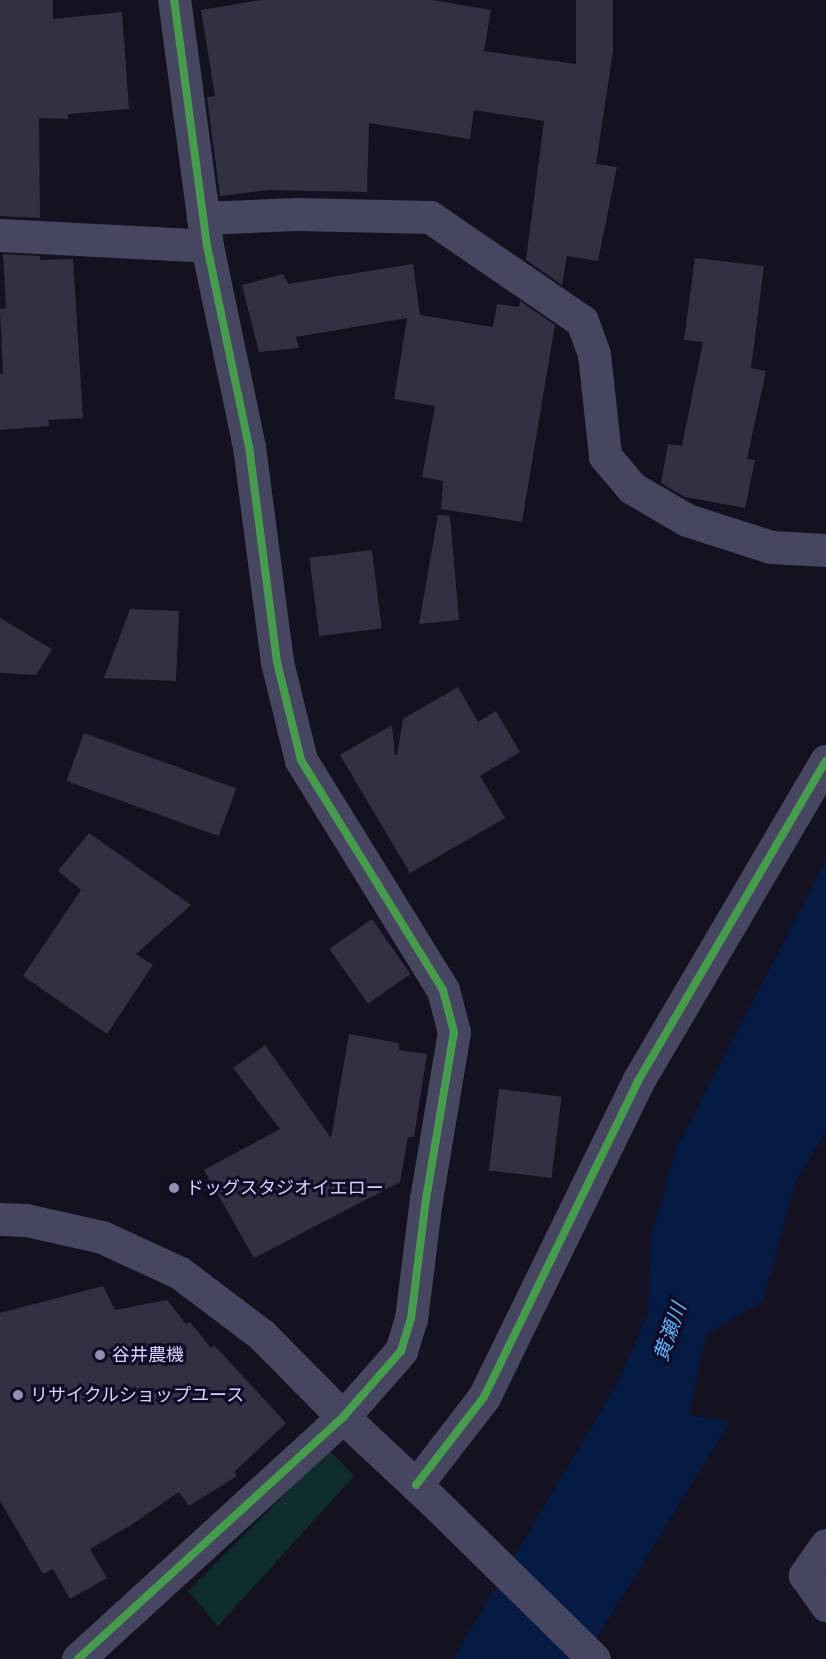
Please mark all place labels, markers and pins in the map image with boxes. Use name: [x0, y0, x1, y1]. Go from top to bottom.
place label: ドッグスタジオイエロー: [186, 1177, 384, 1199]
marker: ドッグスタジオイエロー: [167, 1181, 181, 1195]
place label: 谷井農機: [112, 1344, 184, 1366]
marker: 谷井農機: [93, 1348, 107, 1362]
place label: リサイクルショップユース: [30, 1384, 246, 1406]
marker: リサイクルショップユース: [11, 1388, 25, 1402]

